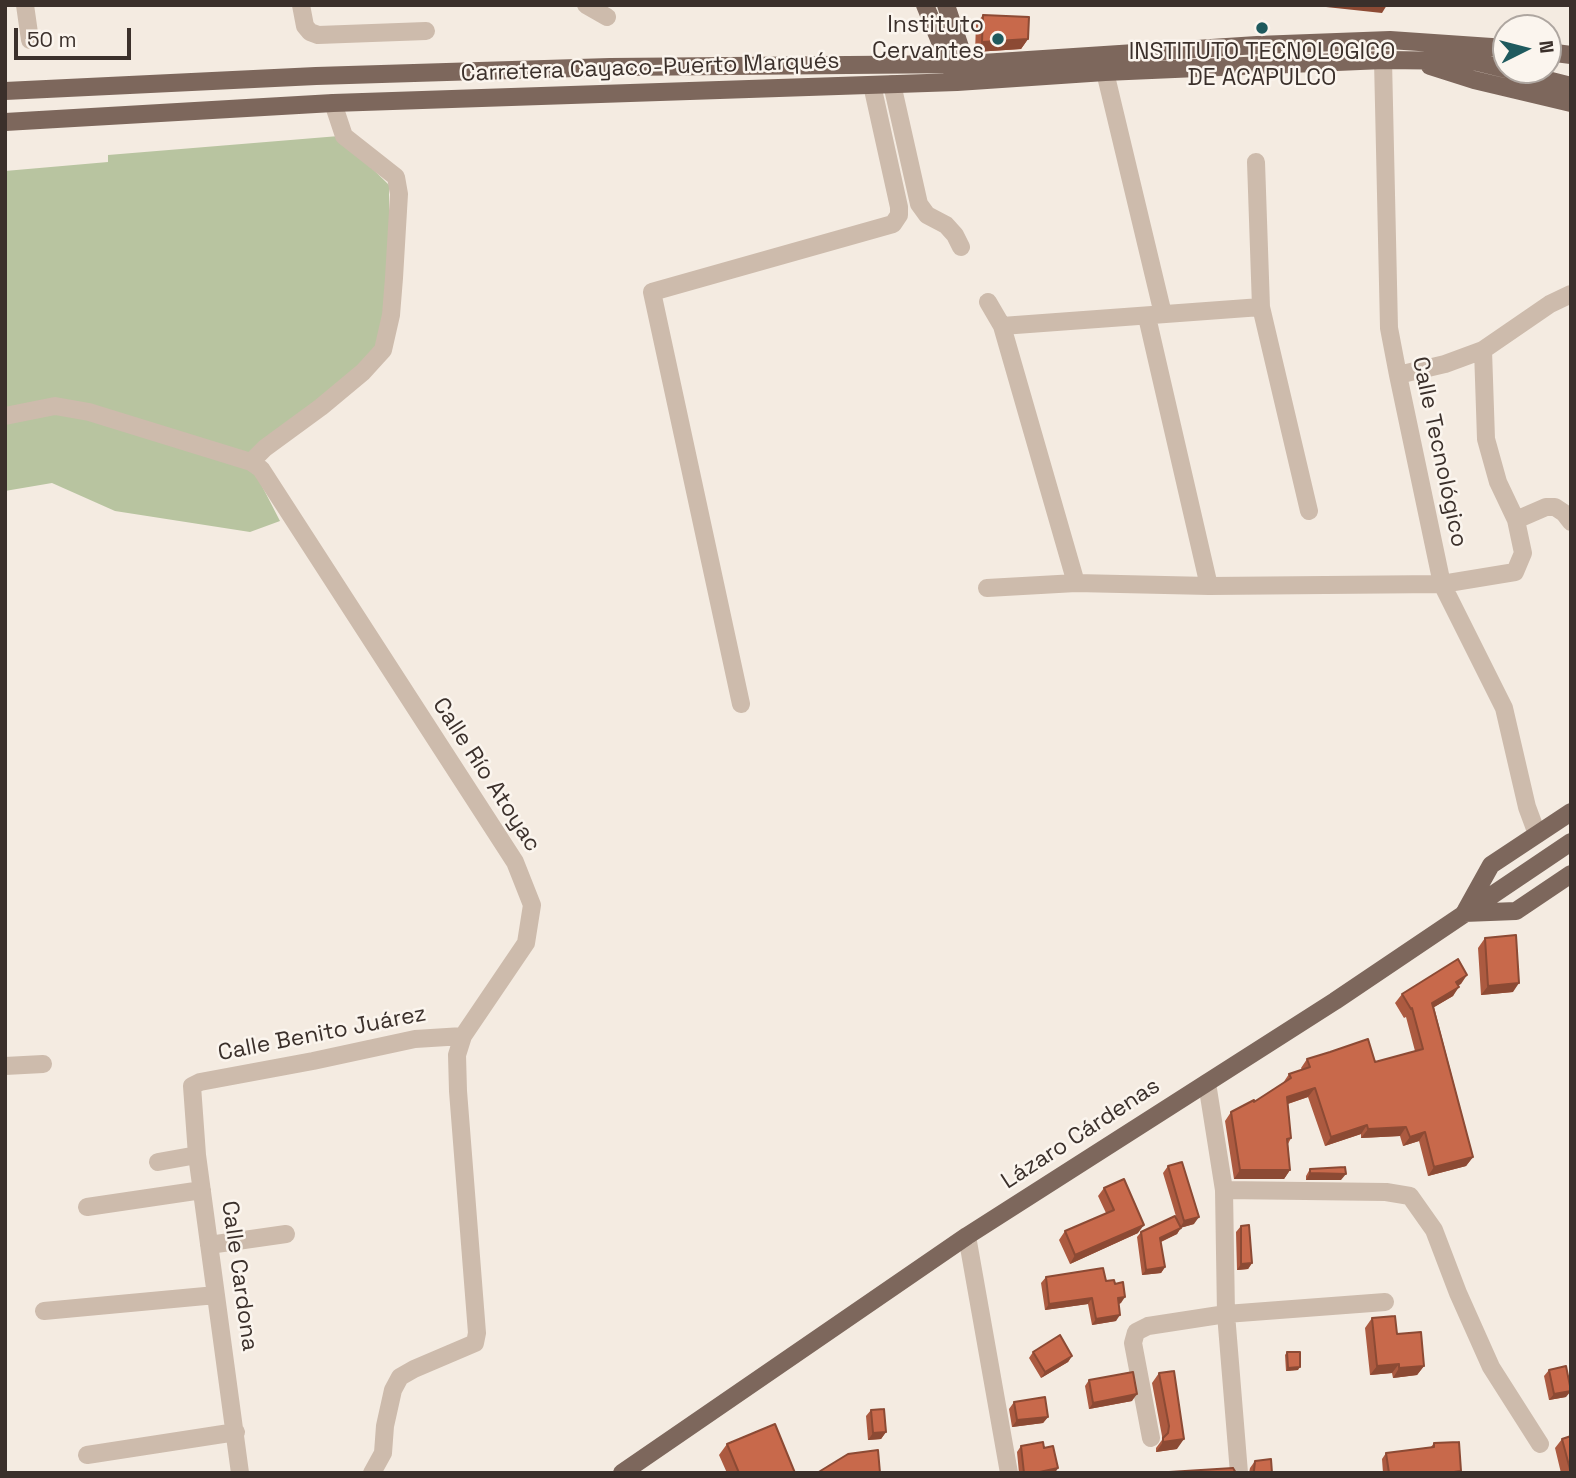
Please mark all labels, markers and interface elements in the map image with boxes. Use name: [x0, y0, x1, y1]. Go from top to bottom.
place label: Instituto Cervantes: [872, 12, 984, 66]
scale bar: [18, 14, 135, 58]
north arrow: [1492, 14, 1562, 84]
marker: INSTITUTO TECNOLOGICO DE ACAPULCO: [1254, 20, 1270, 36]
text: 50 m: [27, 26, 77, 53]
marker: Instituto Cervantes: [990, 31, 1006, 47]
place label: INSTITUTO TECNOLOGICO DE ACAPULCO: [1129, 39, 1395, 93]
text: N: [1533, 39, 1559, 55]
street label: Carretera Cayaco-Puerto Marqués: [460, 48, 840, 88]
street label: Calle Tecnológico: [1405, 354, 1473, 550]
street label: Calle Río Atoyac: [426, 693, 546, 857]
street label: Calle Benito Juárez: [216, 1000, 428, 1068]
street label: Lázaro Cárdenas: [997, 1073, 1165, 1195]
street label: Calle Cardona: [215, 1199, 263, 1353]

